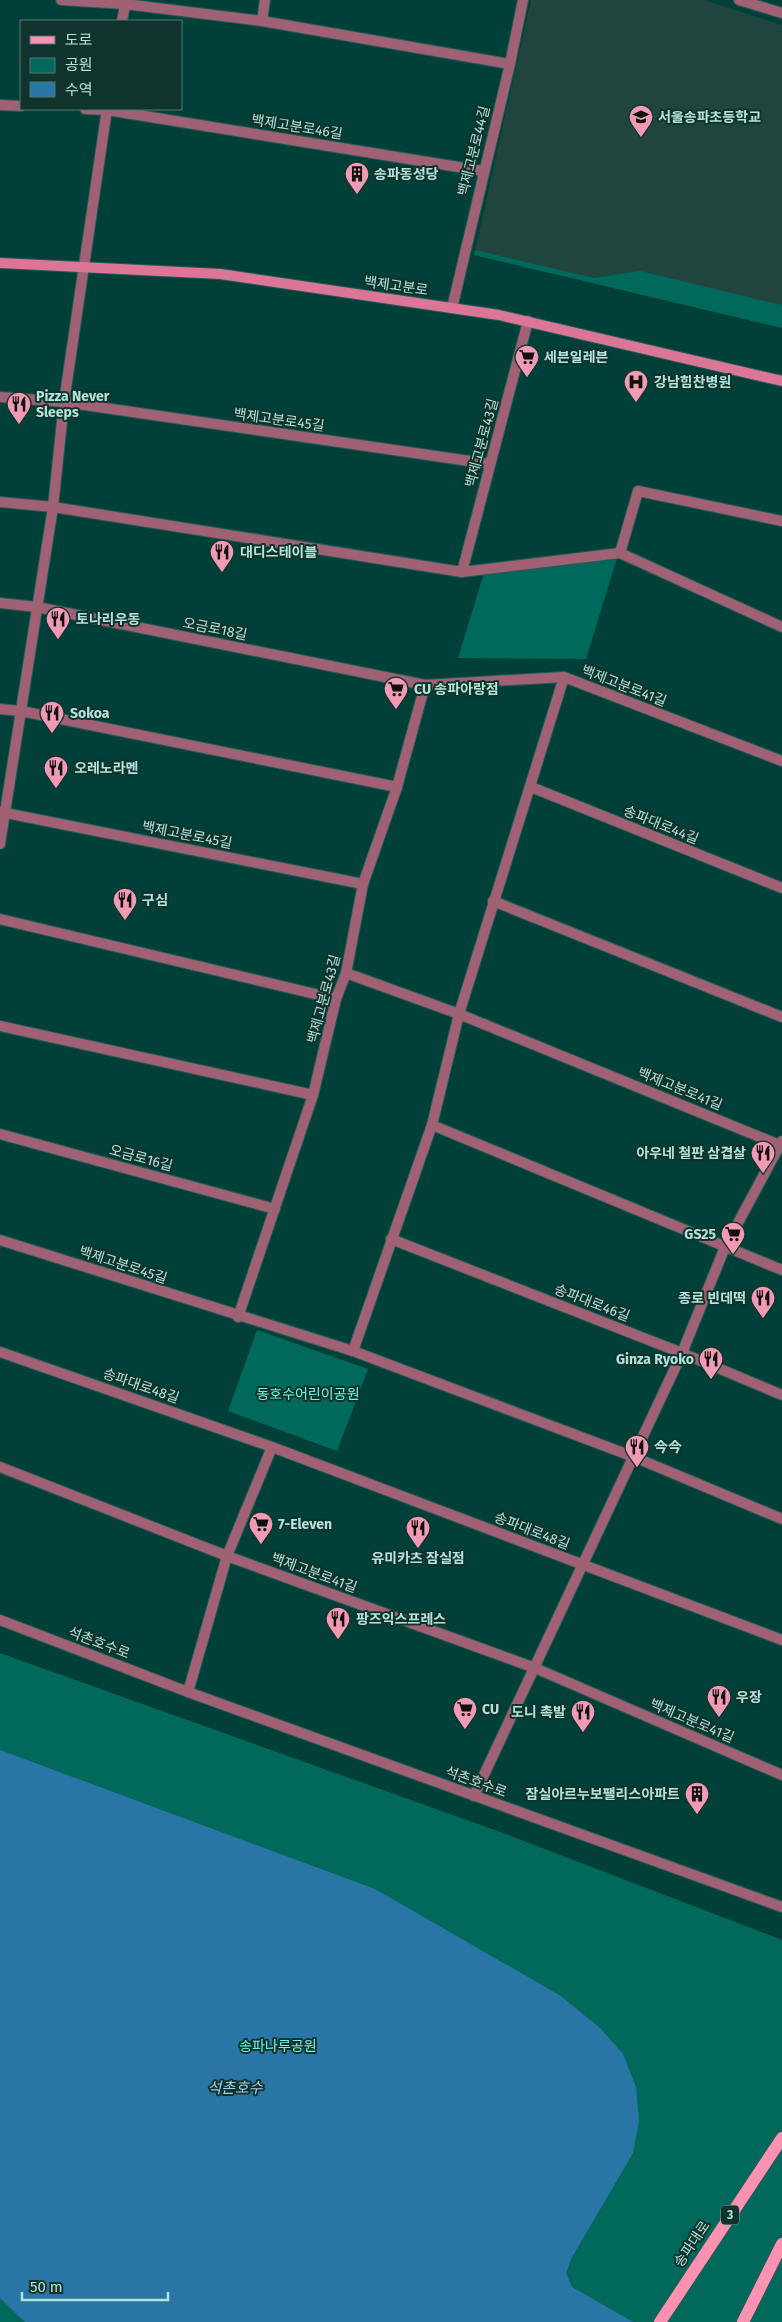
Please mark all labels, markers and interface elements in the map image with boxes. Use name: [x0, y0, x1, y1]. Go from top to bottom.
legend: [20, 20, 182, 110]
text: 도로: [65, 31, 93, 49]
text: 공원: [65, 56, 93, 74]
text: 수역: [65, 81, 93, 99]
street label: 백제고분로44길: [455, 104, 493, 198]
school or university icon: 서울송파초등학교: [628, 104, 654, 138]
place label: 서울송파초등학교: [658, 109, 761, 126]
street label: 백제고분로46길: [250, 111, 344, 143]
building icon: 송파동성당: [344, 161, 370, 195]
place label: 송파동성당: [374, 166, 439, 183]
street label: 백제고분로: [363, 273, 429, 299]
supermarket icon: 세븐일레븐: [514, 344, 540, 378]
place label: 세븐일레븐: [544, 349, 609, 366]
hospital icon: 강남힘찬병원: [623, 369, 649, 403]
place label: 강남힘찬병원: [654, 374, 731, 391]
place label: Pizza Never Sleeps: [36, 388, 110, 421]
restaurant icon: Pizza Never Sleeps: [6, 391, 32, 425]
street label: 백제고분로43길: [462, 397, 502, 489]
street label: 백제고분로45길: [232, 405, 326, 435]
restaurant icon: 대디스테이블: [209, 539, 235, 573]
place label: 대디스테이블: [240, 544, 317, 561]
restaurant icon: 토나리우동: [45, 606, 71, 640]
place label: 토나리우동: [76, 611, 141, 628]
street label: 오금로18길: [181, 614, 249, 644]
street label: 백제고분로41길: [579, 662, 669, 710]
supermarket icon: CU 송파아랑점: [383, 676, 409, 710]
place label: CU 송파아랑점: [414, 681, 499, 698]
restaurant icon: Sokoa: [39, 700, 65, 734]
place label: Sokoa: [70, 705, 110, 722]
restaurant icon: 오레노라멘: [43, 755, 69, 789]
place label: 오레노라멘: [74, 760, 138, 777]
street label: 송파대로44길: [621, 802, 701, 848]
street label: 백제고분로45길: [140, 818, 234, 852]
restaurant icon: 구심: [112, 887, 138, 921]
place label: 구심: [142, 892, 168, 909]
street label: 백제고분로43길: [304, 953, 344, 1045]
street label: 백제고분로41길: [635, 1064, 725, 1114]
restaurant icon: 아우네 철판 삼겹살: [750, 1140, 776, 1174]
street label: 오금로16길: [107, 1141, 175, 1175]
place label: 아우네 철판 삼겹살: [636, 1145, 746, 1162]
supermarket icon: GS25: [720, 1221, 746, 1255]
place label: GS25: [684, 1226, 716, 1243]
street label: 백제고분로45길: [77, 1243, 169, 1287]
street label: 송파대로46길: [552, 1281, 632, 1325]
restaurant icon: 종로 빈데떡: [750, 1285, 776, 1319]
place label: 종로 빈데떡: [678, 1290, 746, 1307]
restaurant icon: Ginza Ryoko: [698, 1346, 724, 1380]
place label: Ginza Ryoko: [616, 1351, 694, 1368]
street label: 송파대로48길: [101, 1365, 181, 1407]
park label: 동호수어린이공원: [256, 1386, 360, 1403]
restaurant icon: 今今: [624, 1434, 650, 1468]
place label: 今今: [654, 1439, 682, 1456]
street label: 송파대로48길: [492, 1509, 572, 1553]
supermarket icon: 7-Eleven: [248, 1511, 274, 1545]
restaurant icon: 유미카츠 잠실점: [405, 1515, 431, 1549]
place label: 7-Eleven: [278, 1516, 332, 1533]
street label: 백제고분로41길: [269, 1550, 359, 1596]
place label: 유미카츠 잠실점: [371, 1550, 465, 1567]
restaurant icon: 팡즈익스프레스: [325, 1606, 351, 1640]
place label: 팡즈익스프레스: [356, 1611, 446, 1628]
street label: 석촌호수로: [66, 1624, 132, 1663]
restaurant icon: 우장: [706, 1684, 732, 1718]
place label: 우장: [736, 1689, 762, 1706]
supermarket icon: CU: [452, 1696, 478, 1730]
street label: 백제고분로41길: [647, 1696, 737, 1746]
restaurant icon: 도니 촉발: [570, 1699, 596, 1733]
place label: CU: [482, 1701, 499, 1718]
place label: 도니 촉발: [511, 1704, 566, 1721]
street label: 석촌호수로: [443, 1763, 509, 1801]
building icon: 잠실아르누보팰리스아파트: [684, 1781, 710, 1815]
place label: 잠실아르누보팰리스아파트: [525, 1786, 680, 1803]
park label: 송파나루공원: [239, 2038, 317, 2055]
water label: 석촌호수: [207, 2079, 264, 2097]
road number: 3: [721, 2206, 739, 2224]
street label: 송파대로: [671, 2218, 714, 2270]
scale bar: [22, 2270, 169, 2302]
text: 50 m: [30, 2278, 63, 2296]

